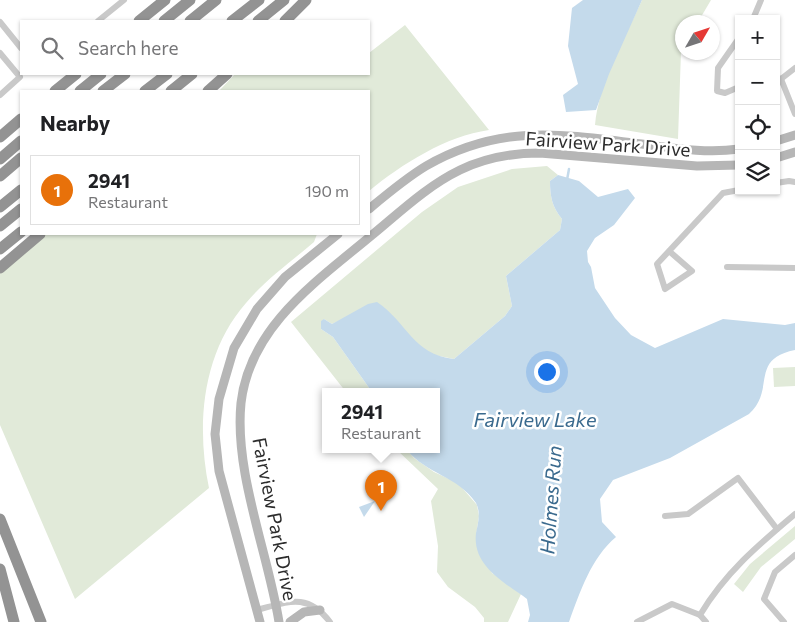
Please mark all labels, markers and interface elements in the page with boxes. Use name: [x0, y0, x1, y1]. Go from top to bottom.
north arrow: [675, 15, 720, 60]
map controls: [735, 15, 780, 195]
button: +: [735, 15, 780, 60]
search box: [20, 20, 370, 75]
icon: search: [38, 34, 66, 62]
text: Search here: [78, 36, 178, 59]
button: −: [735, 60, 780, 105]
button: locate: [735, 105, 780, 150]
text: Nearby: [40, 110, 110, 135]
street label: Fairview Park Drive: [525, 126, 691, 161]
button: layers: [735, 150, 780, 195]
text: 2941: [88, 169, 130, 192]
text: 1: [53, 181, 61, 200]
text: 190 m: [305, 181, 349, 200]
text: Restaurant: [88, 192, 168, 211]
your location: [534, 359, 560, 385]
popup: [322, 388, 440, 453]
text: 2941: [341, 400, 383, 423]
water label: Fairview Lake: [473, 407, 597, 431]
text: Restaurant: [341, 423, 421, 442]
street label: Fairview Park Drive: [248, 435, 303, 602]
water label: Holmes Run: [534, 445, 566, 555]
pin: 1: [365, 470, 397, 511]

